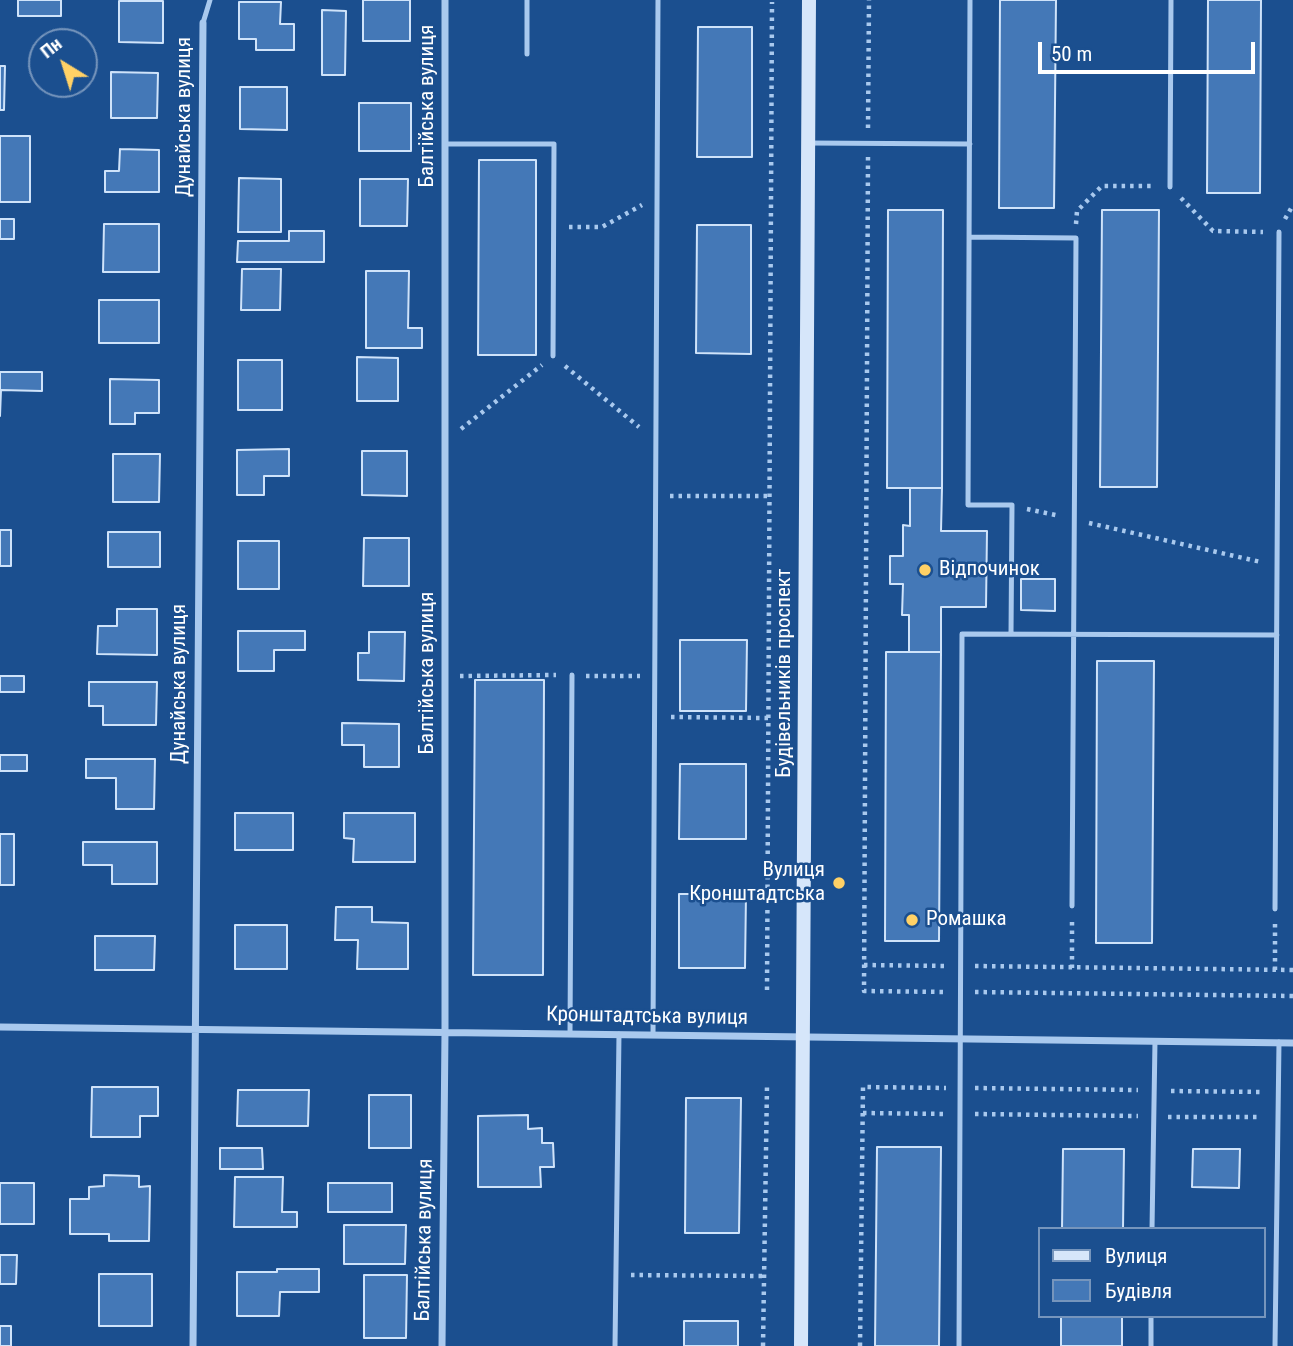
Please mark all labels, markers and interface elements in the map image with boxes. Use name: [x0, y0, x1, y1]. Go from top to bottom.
street label: Балтійська вулиця: [415, 25, 441, 187]
north arrow: [28, 28, 98, 98]
scale bar: [1041, 28, 1258, 72]
text: Пн: [36, 32, 66, 63]
street label: Дунайська вулиця: [172, 37, 198, 197]
text: 50 m: [1051, 42, 1092, 66]
place label: Відпочинок: [939, 557, 1040, 583]
marker: Відпочинок: [917, 562, 933, 578]
street label: Будівельників проспект: [772, 568, 798, 778]
street label: Балтійська вулиця: [415, 592, 441, 754]
street label: Дунайська вулиця: [167, 604, 193, 764]
place label: Вулиця Кронштадтська: [689, 858, 825, 908]
marker: Вулиця Кронштадтська: [831, 875, 847, 891]
place label: Ромашка: [926, 907, 1007, 933]
marker: Ромашка: [904, 912, 920, 928]
street label: Кронштадтська вулиця: [546, 1003, 748, 1031]
street label: Балтійська вулиця: [411, 1158, 439, 1322]
legend: [1038, 1227, 1265, 1318]
text: Вулиця: [1105, 1244, 1167, 1268]
text: Будівля: [1105, 1279, 1172, 1303]

